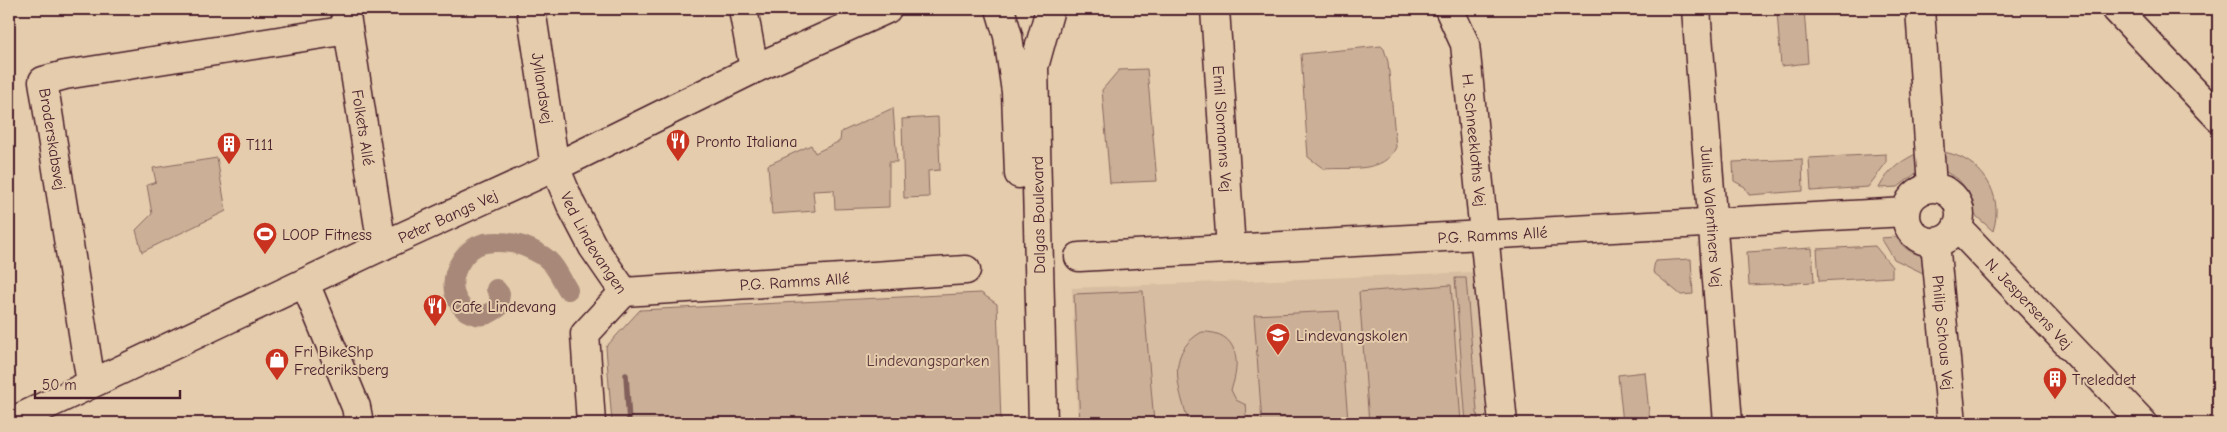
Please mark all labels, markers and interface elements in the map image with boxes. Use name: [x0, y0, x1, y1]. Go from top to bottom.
street label: Jyllandsvej: [528, 51, 556, 125]
street label: Emil Slomanns Vej: [1209, 65, 1235, 193]
street label: H. Schneekloths Vej: [1458, 73, 1489, 208]
street label: Broderskabsvej: [35, 87, 69, 191]
street label: Folkets Allé: [348, 88, 377, 167]
restaurant icon: Pronto Italiana: [665, 128, 691, 162]
building icon: T111: [216, 131, 242, 165]
place label: Pronto Italiana: [696, 133, 797, 151]
place label: T111: [246, 136, 273, 154]
street label: Julius Valentiners Vej: [1697, 145, 1725, 288]
street label: Dalgas Boulevard: [1029, 156, 1049, 274]
street label: Peter Bangs Vej: [396, 186, 501, 247]
street label: Ved Lindevangen: [556, 189, 630, 297]
sports icon: LOOP Fitness: [252, 221, 278, 255]
street label: P.G. Ramms Allé: [1437, 224, 1548, 247]
place label: LOOP Fitness: [282, 226, 372, 244]
street label: N. Jespersens Vej: [1981, 255, 2076, 353]
street label: P.G. Ramms Allé: [739, 270, 850, 295]
street label: Philip Schous Vej: [1928, 274, 1957, 391]
restaurant icon: Cafe Lindevang: [422, 293, 448, 327]
place label: Cafe Lindevang: [452, 298, 557, 316]
school or university icon: Lindevangskolen: [1265, 322, 1291, 356]
place label: Lindevangskolen: [1296, 327, 1408, 345]
place label: Fri BikeShp Frederiksberg: [294, 343, 389, 379]
shop icon: Fri BikeShp Frederiksberg: [264, 347, 290, 381]
park label: Lindevangsparken: [867, 352, 989, 370]
building icon: Treleddet: [2042, 366, 2068, 400]
scale bar: [35, 367, 180, 399]
place label: Treleddet: [2072, 371, 2136, 389]
text: 50 m: [42, 376, 77, 394]

